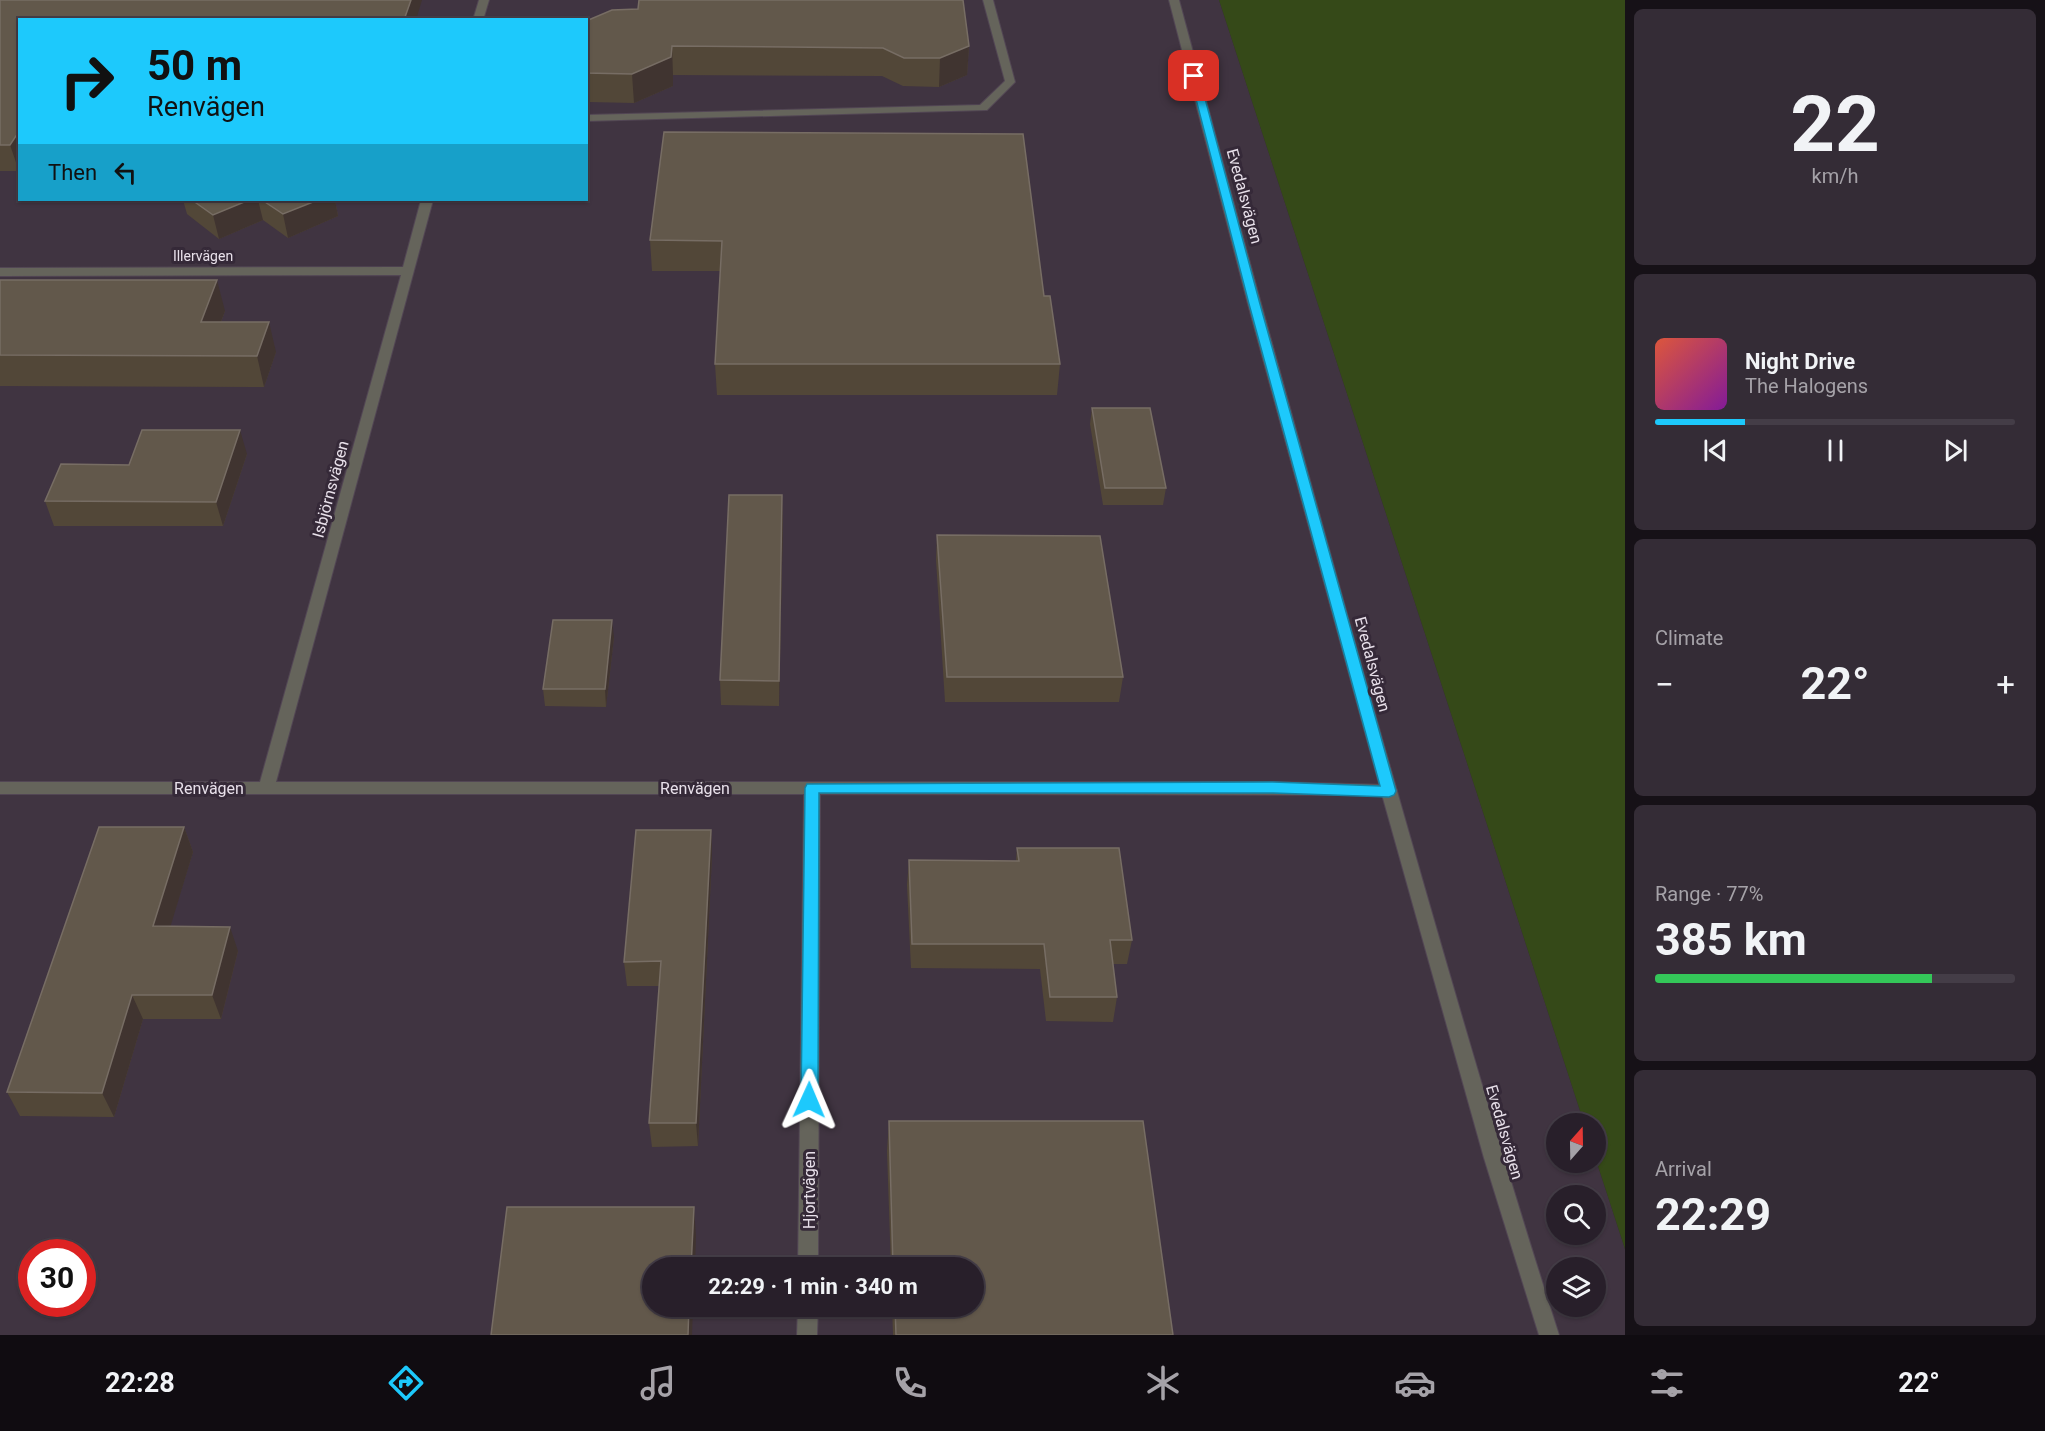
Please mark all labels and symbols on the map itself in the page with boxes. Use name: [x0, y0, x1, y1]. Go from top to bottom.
pin: [1168, 50, 1219, 101]
street label: Evedalsvägen: [1223, 147, 1266, 246]
street label: Illervägen: [173, 248, 233, 264]
street label: Isbjörnsvägen: [308, 439, 353, 540]
street label: Evedalsvägen: [1351, 615, 1394, 714]
street label: Renvägen: [174, 779, 244, 798]
street label: Renvägen: [660, 779, 730, 798]
position arrow: [777, 1068, 841, 1132]
street label: Evedalsvägen: [1482, 1083, 1527, 1182]
north arrow: [1546, 1113, 1606, 1173]
street label: Hjortvägen: [800, 1151, 819, 1229]
speed limit sign: 30: [18, 1239, 96, 1317]

